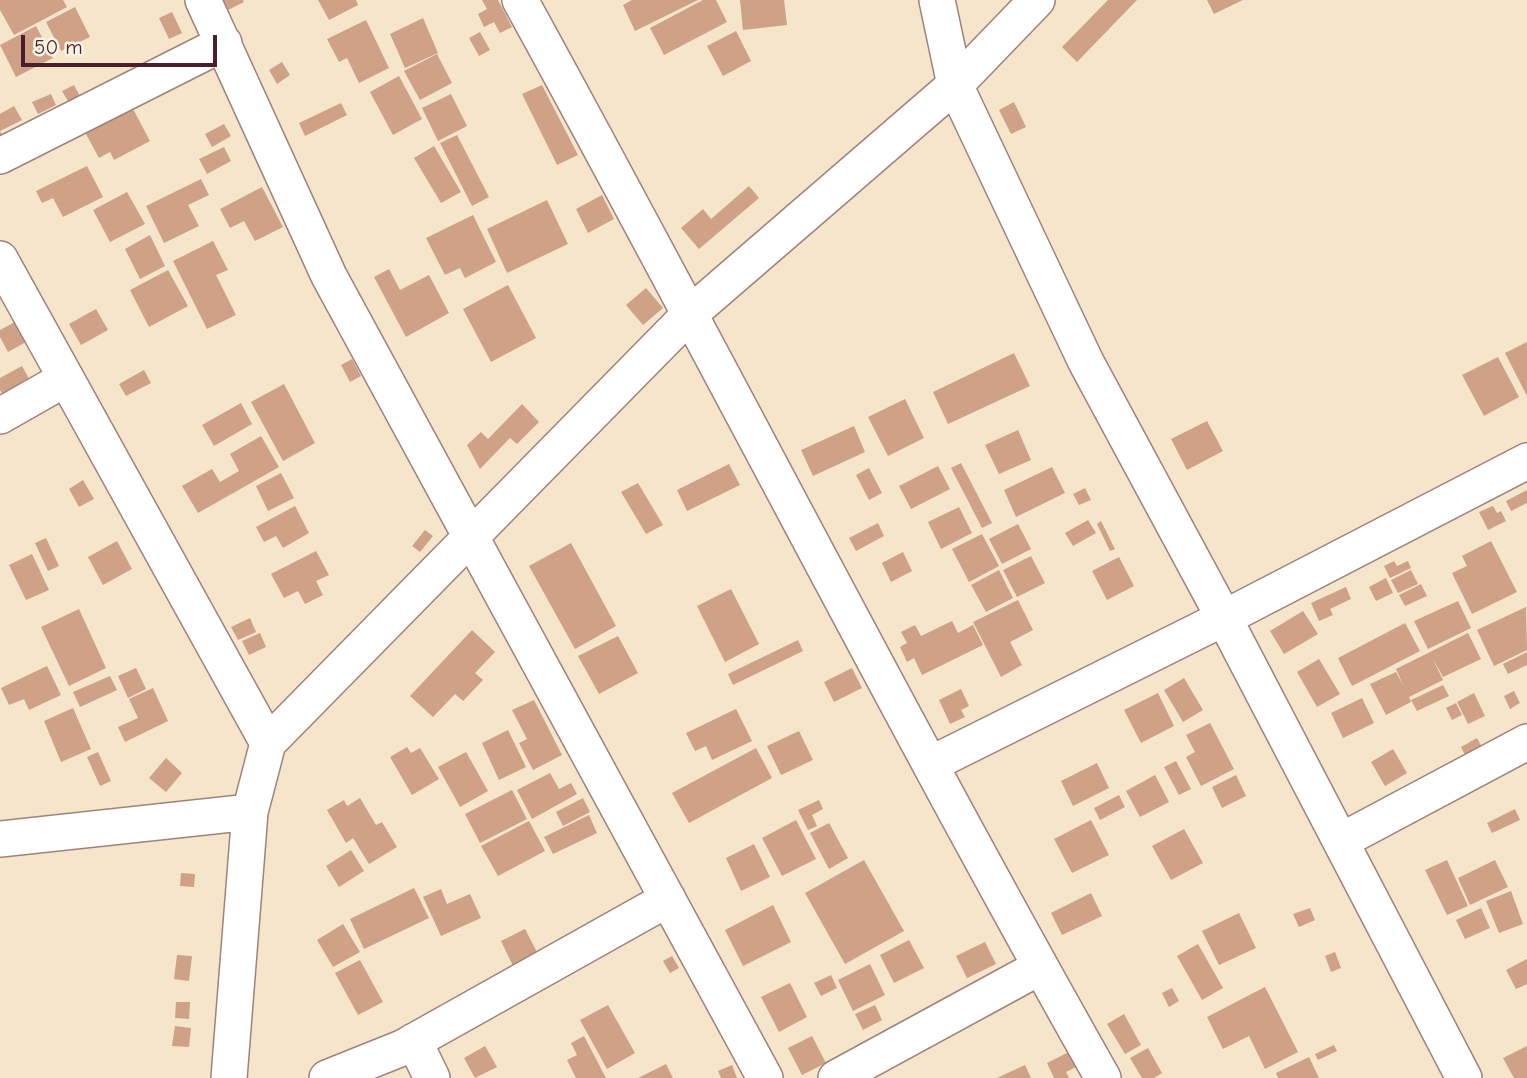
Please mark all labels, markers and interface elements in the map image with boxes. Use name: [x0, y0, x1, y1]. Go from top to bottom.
scale bar: [24, 21, 220, 65]
text: 50 m: [34, 35, 83, 59]

